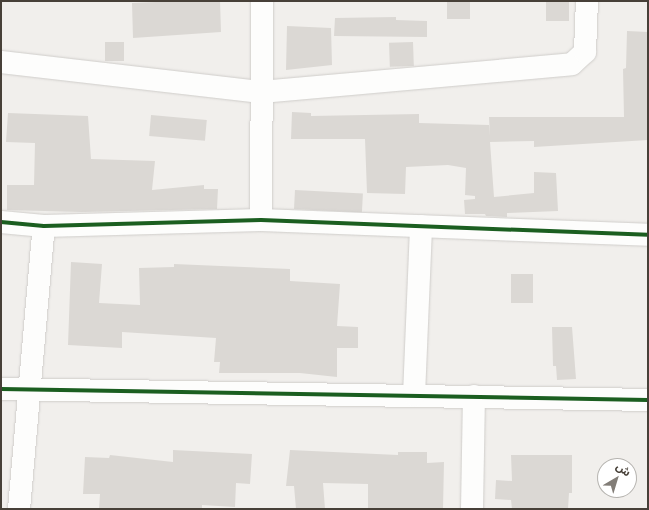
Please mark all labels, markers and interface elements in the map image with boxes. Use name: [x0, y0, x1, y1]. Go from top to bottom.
north arrow: [597, 458, 637, 498]
text: ش: [614, 460, 633, 479]

